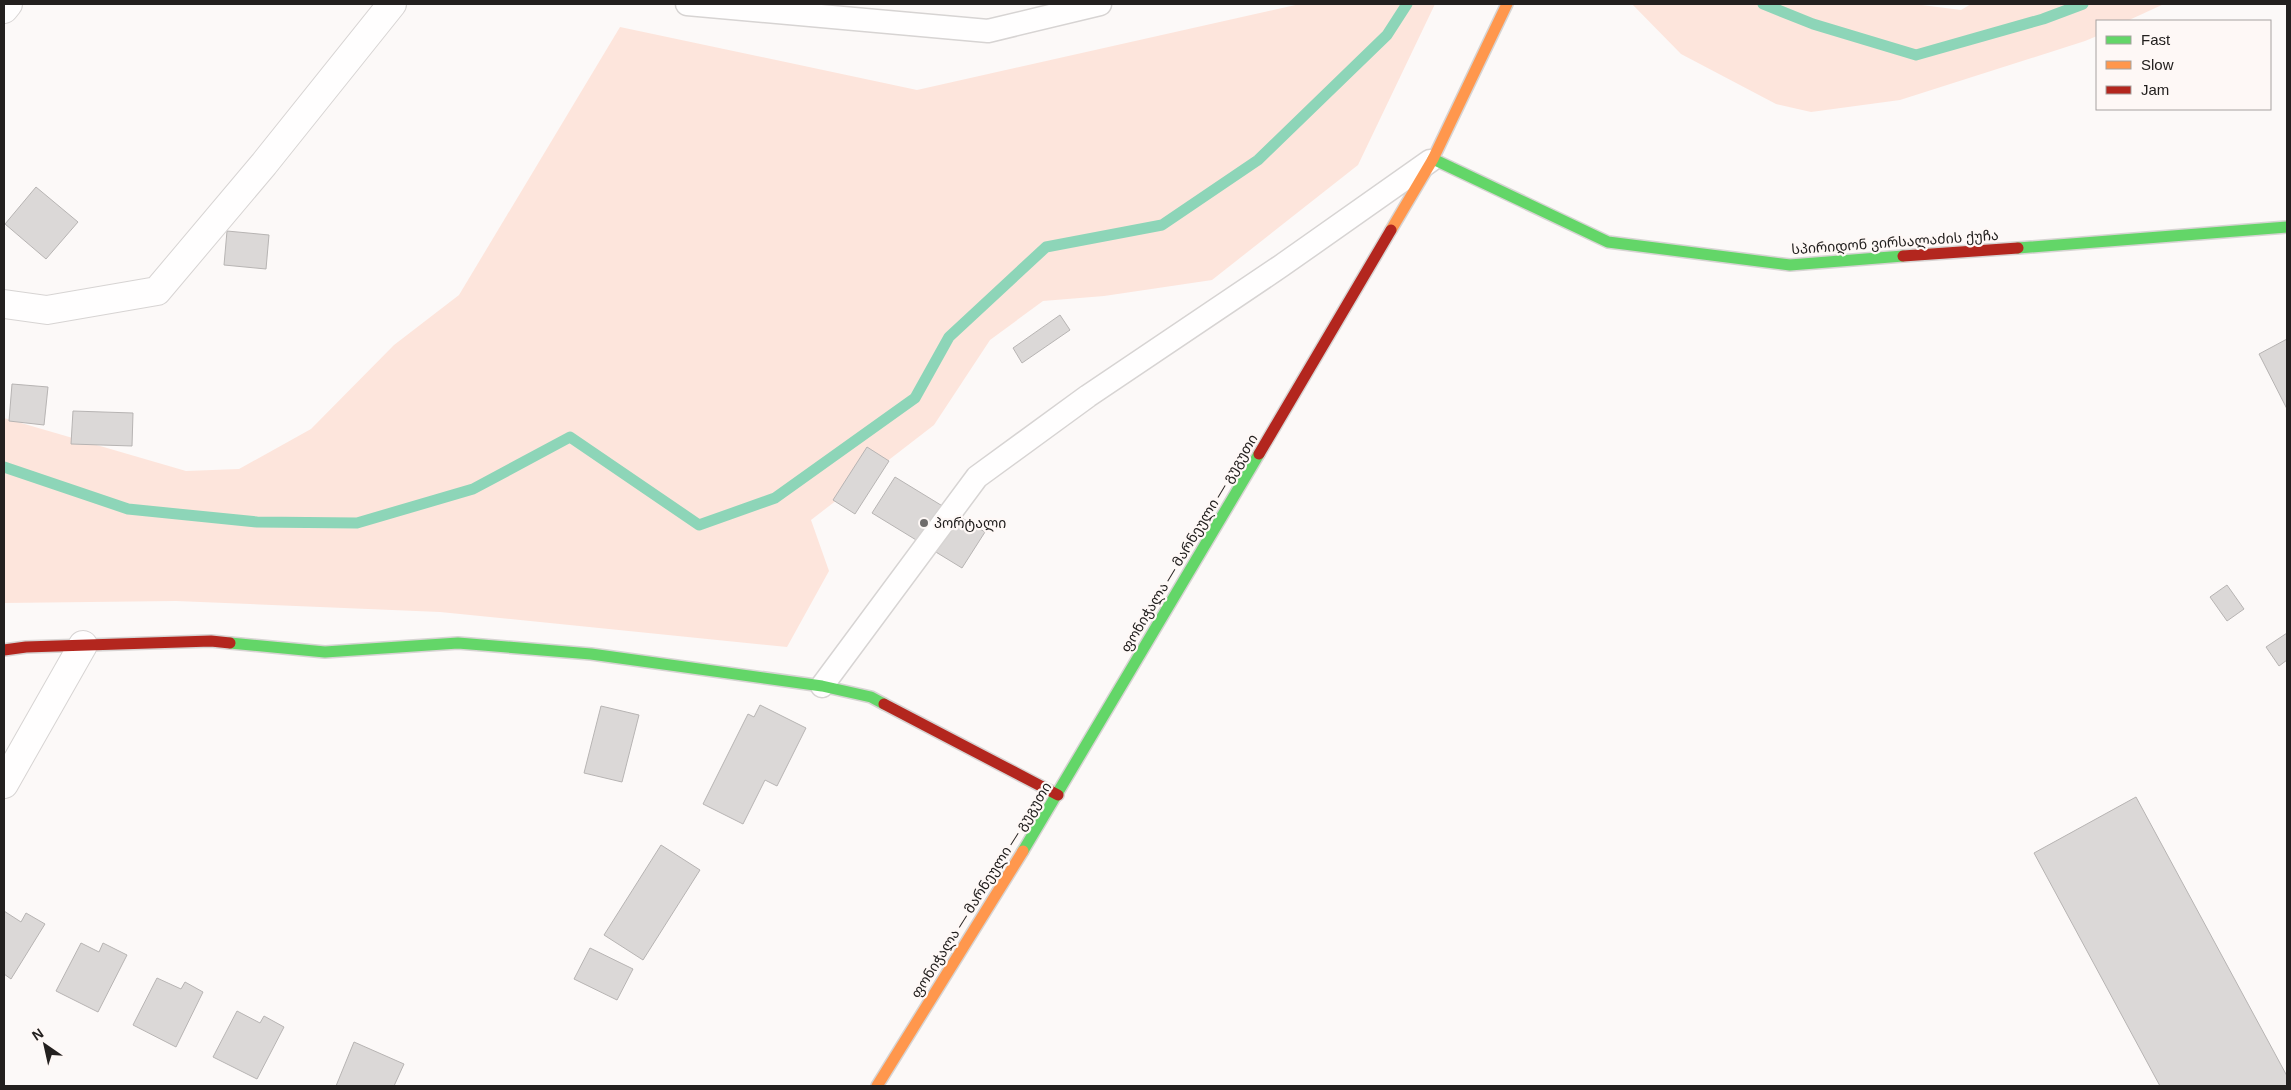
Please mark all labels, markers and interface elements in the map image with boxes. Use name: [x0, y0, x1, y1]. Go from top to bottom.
legend: [2096, 20, 2271, 110]
text: Fast: [2141, 31, 2171, 48]
text: Slow: [2141, 56, 2174, 73]
text: Jam: [2141, 81, 2169, 98]
street label: სპირიდონ ვირსალაძის ქუჩა: [1791, 227, 1999, 258]
street label: ფონიჭალა — მარნეული — გუგუთი: [1117, 431, 1261, 655]
place label: პორტალი: [934, 515, 1006, 532]
marker: პორტალი: [918, 517, 930, 529]
street label: ფონიჭალა — მარნეული — გუგუთი: [908, 779, 1055, 1001]
north arrow: [20, 1020, 70, 1070]
text: N: [29, 1025, 46, 1044]

